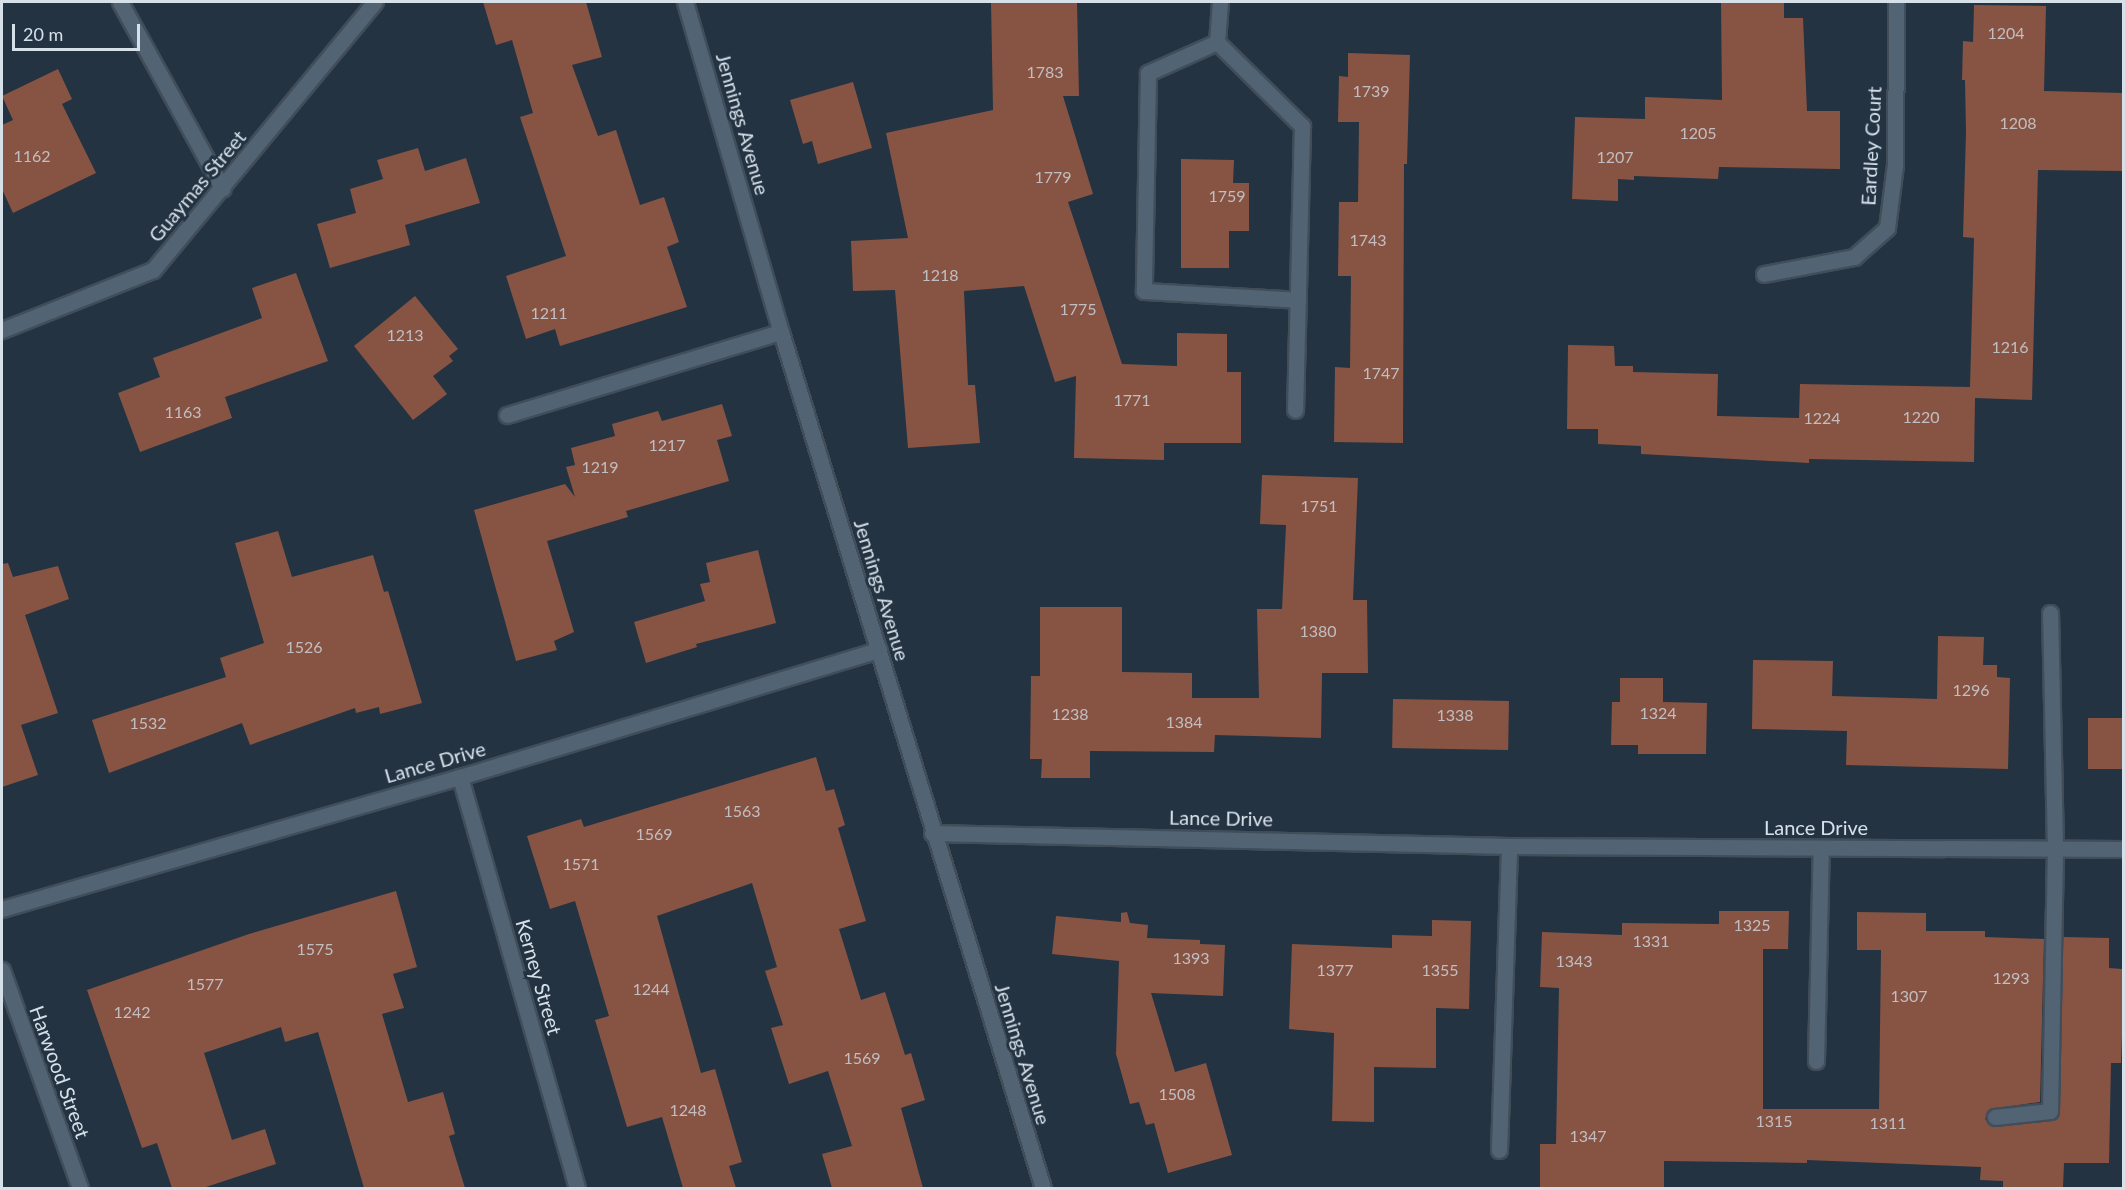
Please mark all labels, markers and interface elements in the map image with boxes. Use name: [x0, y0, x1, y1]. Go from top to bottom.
scale bar: [15, 12, 142, 50]
text: 20 m: [23, 23, 63, 45]
house number: 1204: [1987, 23, 2025, 43]
street label: Jennings Avenue: [711, 50, 775, 198]
house number: 1783: [1026, 62, 1064, 82]
house number: 1739: [1352, 81, 1390, 101]
street label: Eardley Court: [1856, 85, 1886, 207]
house number: 1208: [1999, 113, 2037, 133]
house number: 1205: [1679, 123, 1717, 143]
street label: Guaymas Street: [143, 125, 251, 247]
house number: 1162: [13, 146, 51, 166]
house number: 1207: [1596, 147, 1634, 167]
house number: 1779: [1034, 167, 1072, 187]
house number: 1759: [1208, 186, 1246, 206]
house number: 1743: [1349, 230, 1387, 250]
house number: 1218: [921, 265, 959, 285]
house number: 1775: [1059, 299, 1097, 319]
house number: 1211: [530, 303, 568, 323]
house number: 1213: [386, 325, 424, 345]
house number: 1216: [1991, 337, 2029, 357]
house number: 1747: [1362, 363, 1400, 383]
house number: 1771: [1113, 390, 1151, 410]
house number: 1163: [164, 402, 202, 422]
house number: 1220: [1902, 407, 1940, 427]
house number: 1224: [1803, 408, 1841, 428]
house number: 1217: [648, 435, 686, 455]
house number: 1219: [581, 457, 619, 477]
house number: 1751: [1300, 496, 1338, 516]
street label: Jennings Avenue: [849, 516, 915, 664]
house number: 1380: [1299, 621, 1337, 641]
house number: 1526: [285, 637, 323, 657]
house number: 1296: [1952, 680, 1990, 700]
house number: 1324: [1639, 703, 1677, 723]
house number: 1238: [1051, 704, 1089, 724]
house number: 1338: [1436, 705, 1474, 725]
house number: 1384: [1165, 712, 1203, 732]
house number: 1532: [129, 713, 167, 733]
street label: Lance Drive: [382, 736, 488, 788]
house number: 1563: [723, 801, 761, 821]
street label: Lance Drive: [1169, 805, 1273, 831]
street label: Lance Drive: [1764, 815, 1868, 839]
house number: 1569: [635, 824, 673, 844]
house number: 1571: [562, 854, 600, 874]
house number: 1325: [1733, 915, 1771, 935]
street label: Kerney Street: [511, 916, 567, 1038]
house number: 1331: [1632, 931, 1670, 951]
house number: 1575: [296, 939, 334, 959]
house number: 1393: [1172, 948, 1210, 968]
house number: 1343: [1555, 951, 1593, 971]
house number: 1377: [1316, 960, 1354, 980]
house number: 1355: [1421, 960, 1459, 980]
house number: 1293: [1992, 968, 2030, 988]
house number: 1577: [186, 974, 224, 994]
house number: 1244: [632, 979, 670, 999]
street label: Jennings Avenue: [990, 980, 1056, 1128]
house number: 1307: [1890, 986, 1928, 1006]
street label: Harwood Street: [25, 1002, 95, 1142]
house number: 1242: [113, 1002, 151, 1022]
house number: 1569: [843, 1048, 881, 1068]
house number: 1508: [1158, 1084, 1196, 1104]
house number: 1248: [669, 1100, 707, 1120]
house number: 1315: [1755, 1111, 1793, 1131]
house number: 1311: [1869, 1113, 1907, 1133]
house number: 1347: [1569, 1126, 1607, 1146]

